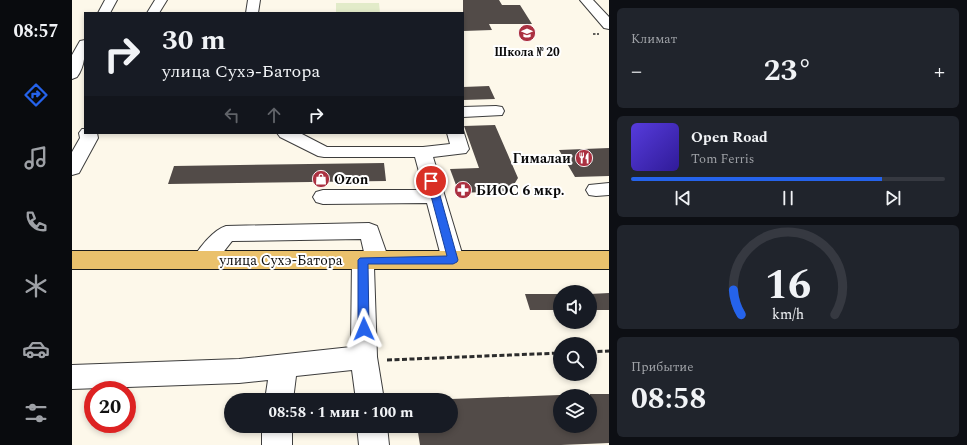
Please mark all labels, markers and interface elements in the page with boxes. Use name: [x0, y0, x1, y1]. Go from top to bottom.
text: 08:57: [13, 18, 59, 45]
text: 30 m: [162, 19, 226, 62]
school or university icon: Школа № 20: [517, 23, 537, 43]
icon: right: [96, 28, 148, 80]
text: Климат: [631, 29, 677, 49]
place label: Школа № 20: [494, 43, 560, 62]
text: 23°: [764, 48, 812, 94]
text: −: [631, 55, 642, 88]
text: +: [934, 55, 945, 88]
text: улица Сухэ-Батора: [162, 58, 320, 85]
icon: directions: [22, 81, 50, 109]
icon: left: [221, 104, 243, 126]
icon: ahead: [263, 104, 285, 126]
icon: right: [305, 104, 327, 126]
text: Open Road: [691, 126, 768, 149]
icon: music: [22, 144, 50, 172]
place label: Гималаи: [512, 148, 571, 169]
restaurant icon: Гималаи: [574, 148, 594, 168]
text: Tom Ferris: [691, 149, 754, 169]
pin: [414, 164, 448, 198]
shop icon: Ozon: [311, 169, 331, 189]
place label: Ozon: [334, 169, 369, 190]
icon: arrive: [420, 170, 442, 192]
pharmacy icon: БИОС 6 мкр.: [453, 180, 473, 200]
place label: БИОС 6 мкр.: [476, 180, 565, 201]
icon: previous: [672, 187, 694, 209]
icon: pause: [777, 187, 799, 209]
icon: next: [882, 187, 904, 209]
icon: phone: [22, 208, 50, 236]
street label: улица Сухэ-Батора: [218, 250, 343, 271]
text: 16: [765, 253, 811, 316]
icon: climate: [22, 272, 50, 300]
map controls: [553, 285, 597, 433]
button: sound: [553, 285, 597, 329]
text: km/h: [772, 303, 804, 325]
position arrow: [343, 308, 385, 350]
icon: car: [22, 335, 50, 363]
button: search: [553, 337, 597, 381]
text: Прибытие: [631, 357, 693, 377]
text: 08:58: [631, 376, 706, 422]
speed limit sign: 20: [84, 381, 136, 433]
button: layers: [553, 389, 597, 433]
icon: filters: [22, 399, 50, 427]
text: 08:58 · 1 мин · 100 m: [269, 401, 413, 424]

